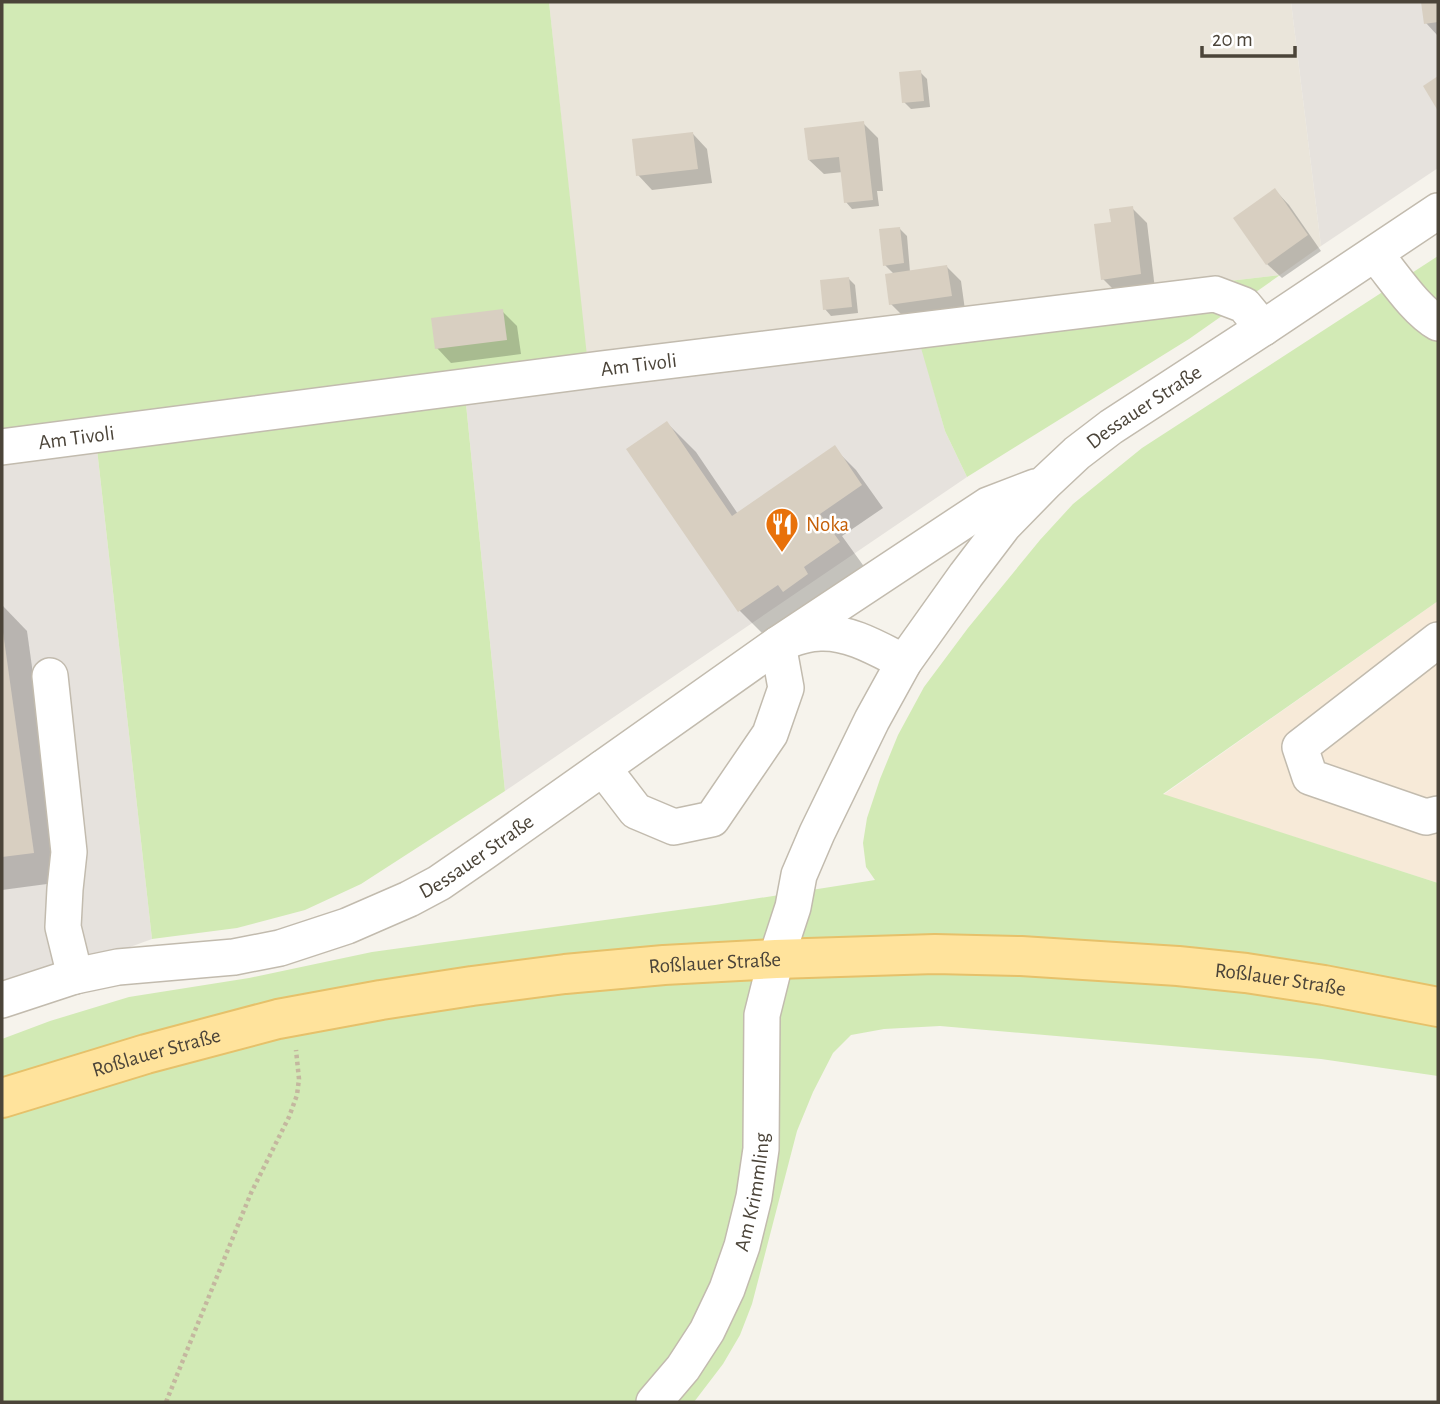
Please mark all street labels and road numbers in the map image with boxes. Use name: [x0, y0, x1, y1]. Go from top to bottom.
street label: Am Tivoli: [599, 350, 678, 380]
street label: Dessauer Straße: [1083, 361, 1205, 453]
street label: Am Tivoli: [37, 422, 116, 453]
street label: Dessauer Straße: [416, 810, 538, 903]
street label: Roßlauer Straße: [648, 949, 781, 977]
street label: Roßlauer Straße: [1214, 960, 1348, 1000]
street label: Roßlauer Straße: [90, 1025, 223, 1081]
street label: Am Krimmling: [731, 1132, 772, 1253]

